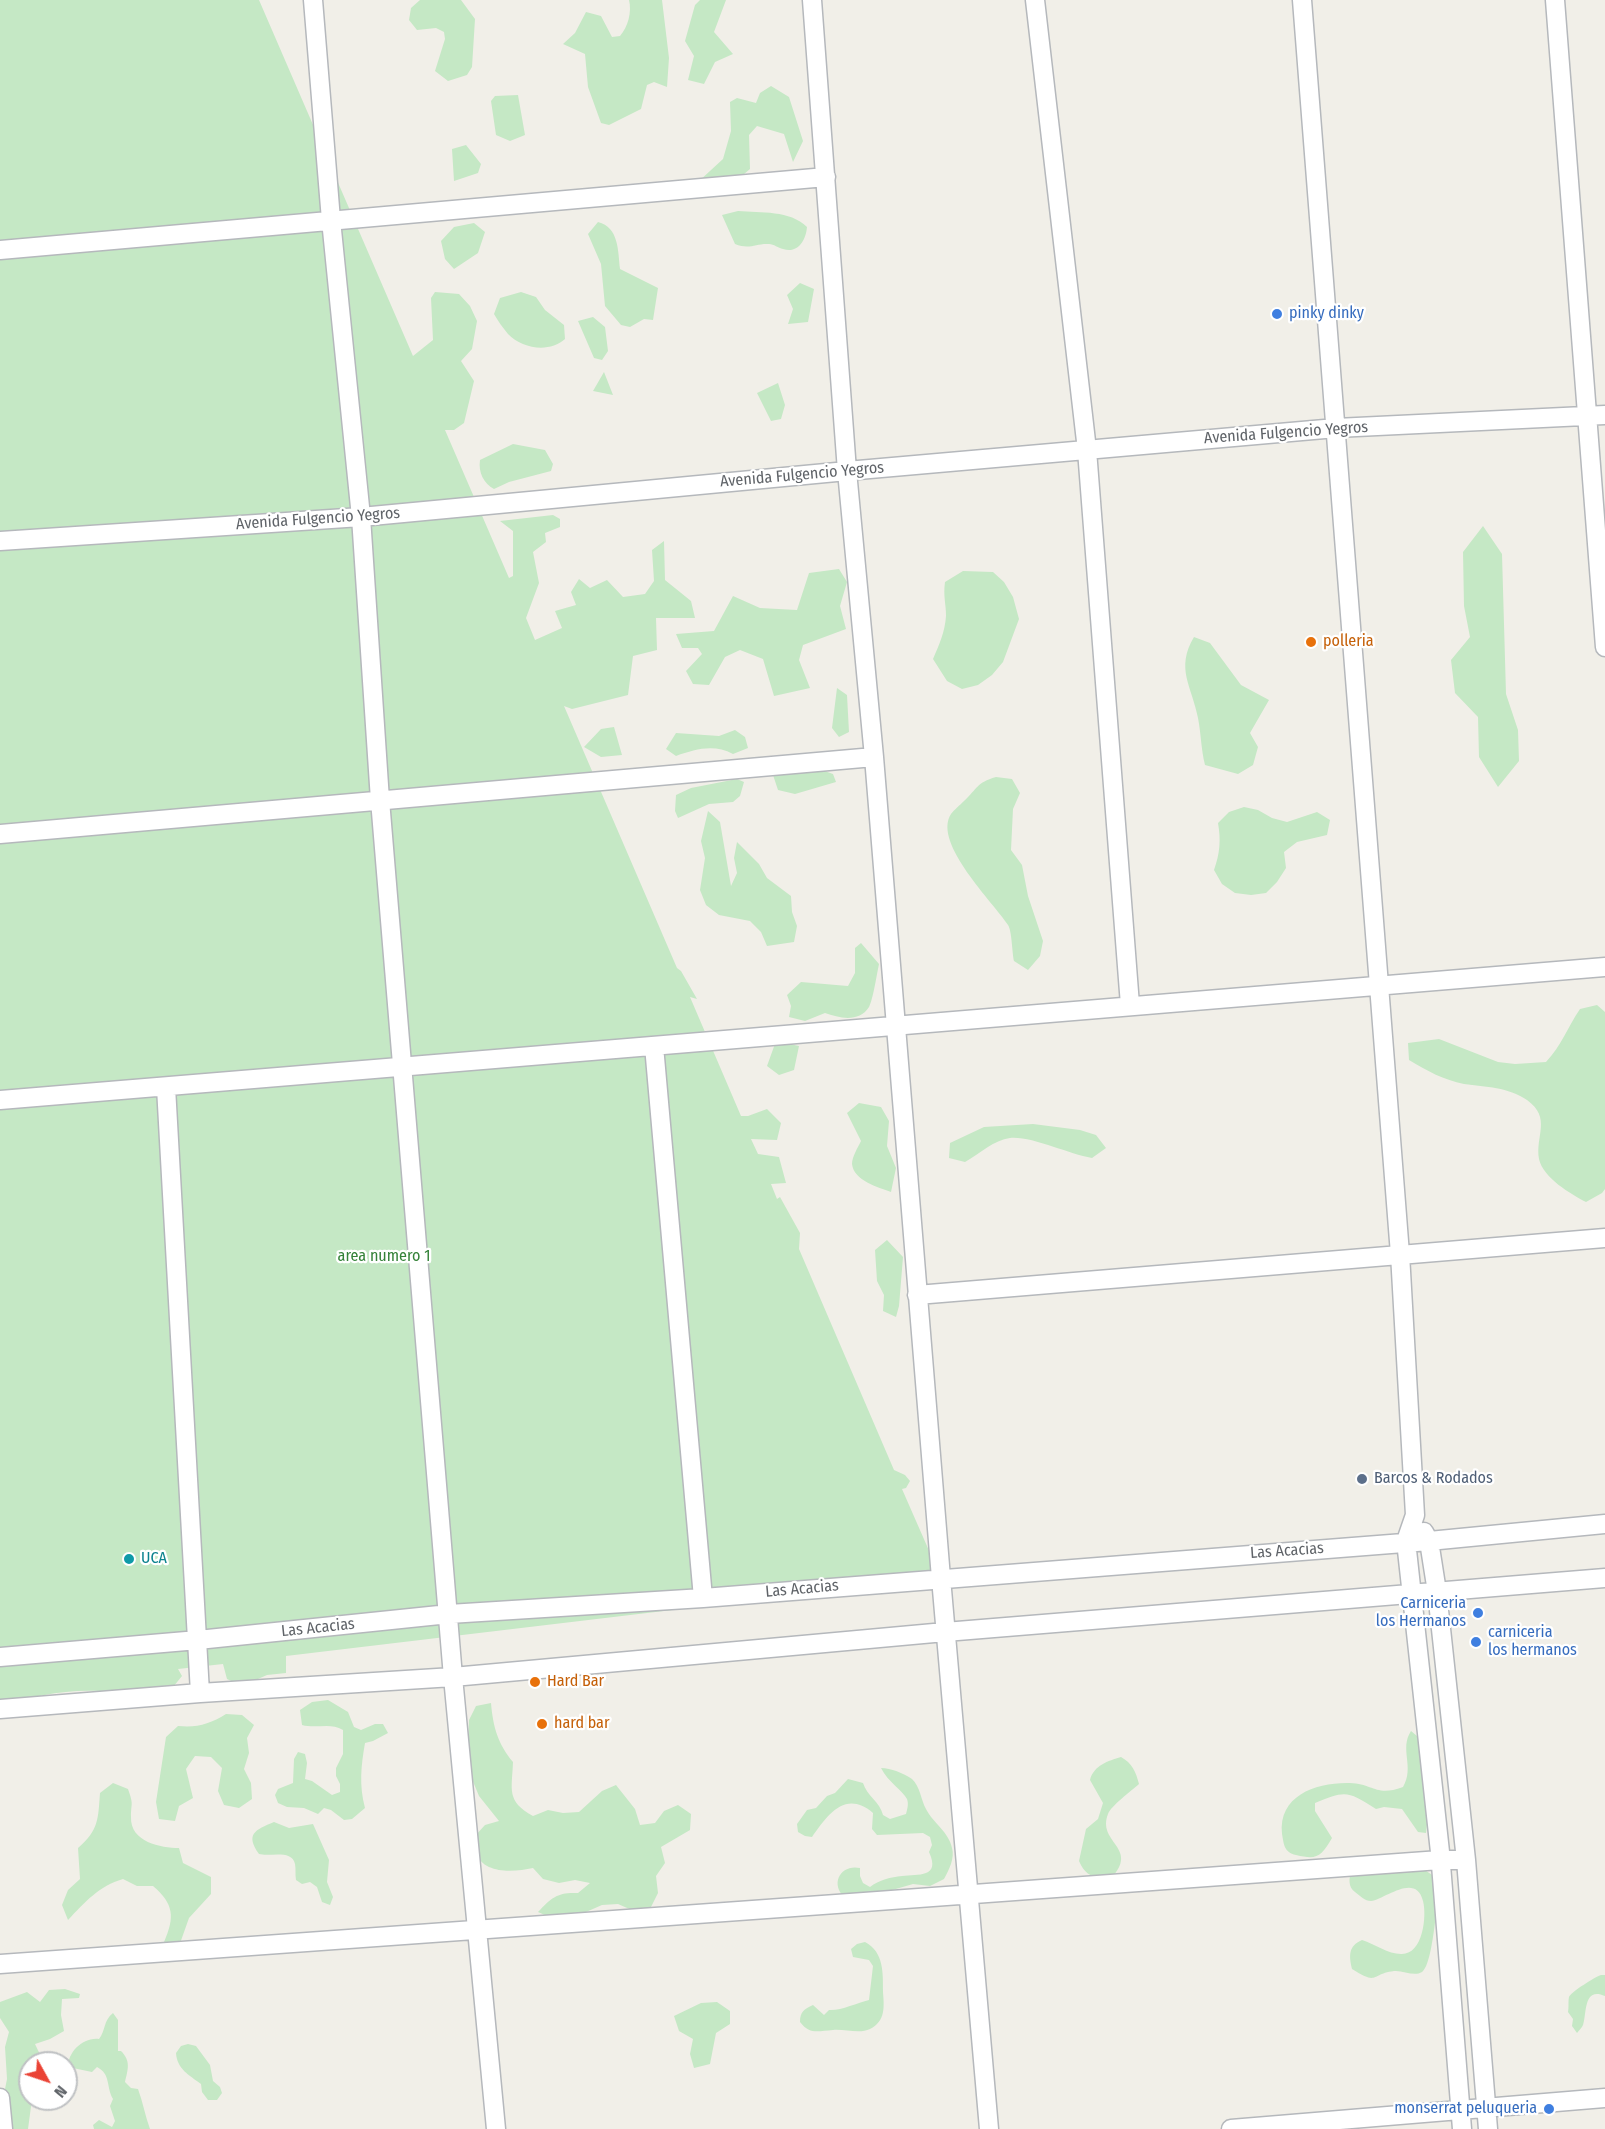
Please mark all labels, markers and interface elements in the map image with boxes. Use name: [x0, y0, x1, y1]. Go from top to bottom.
place label: pinky dinky: [1289, 304, 1364, 324]
marker: pinky dinky: [1270, 307, 1284, 321]
street label: Avenida Fulgencio Yegros: [1203, 418, 1369, 448]
street label: Avenida Fulgencio Yegros: [719, 458, 885, 492]
street label: Avenida Fulgencio Yegros: [235, 504, 401, 534]
place label: polleria: [1323, 632, 1374, 652]
marker: polleria: [1304, 635, 1318, 649]
park label: area numero 1: [338, 1247, 430, 1267]
place label: Barcos & Rodados: [1374, 1469, 1493, 1489]
marker: Barcos & Rodados: [1355, 1472, 1369, 1486]
street label: Las Acacias: [1250, 1539, 1324, 1563]
place label: UCA: [141, 1549, 167, 1569]
marker: UCA: [122, 1552, 136, 1566]
street label: Las Acacias: [764, 1576, 840, 1602]
place label: Carniceria los Hermanos: [1376, 1594, 1466, 1632]
marker: Carniceria los Hermanos: [1471, 1606, 1485, 1620]
street label: Las Acacias: [280, 1615, 356, 1641]
place label: carniceria los hermanos: [1488, 1623, 1577, 1661]
marker: carniceria los hermanos: [1469, 1635, 1483, 1649]
place label: Hard Bar: [547, 1672, 604, 1692]
marker: Hard Bar: [528, 1675, 542, 1689]
place label: hard bar: [554, 1714, 610, 1734]
marker: hard bar: [535, 1717, 549, 1731]
north arrow: [18, 2051, 78, 2111]
text: N: [50, 2082, 71, 2101]
place label: monserrat peluqueria: [1394, 2099, 1537, 2119]
marker: monserrat peluqueria: [1542, 2102, 1556, 2116]

